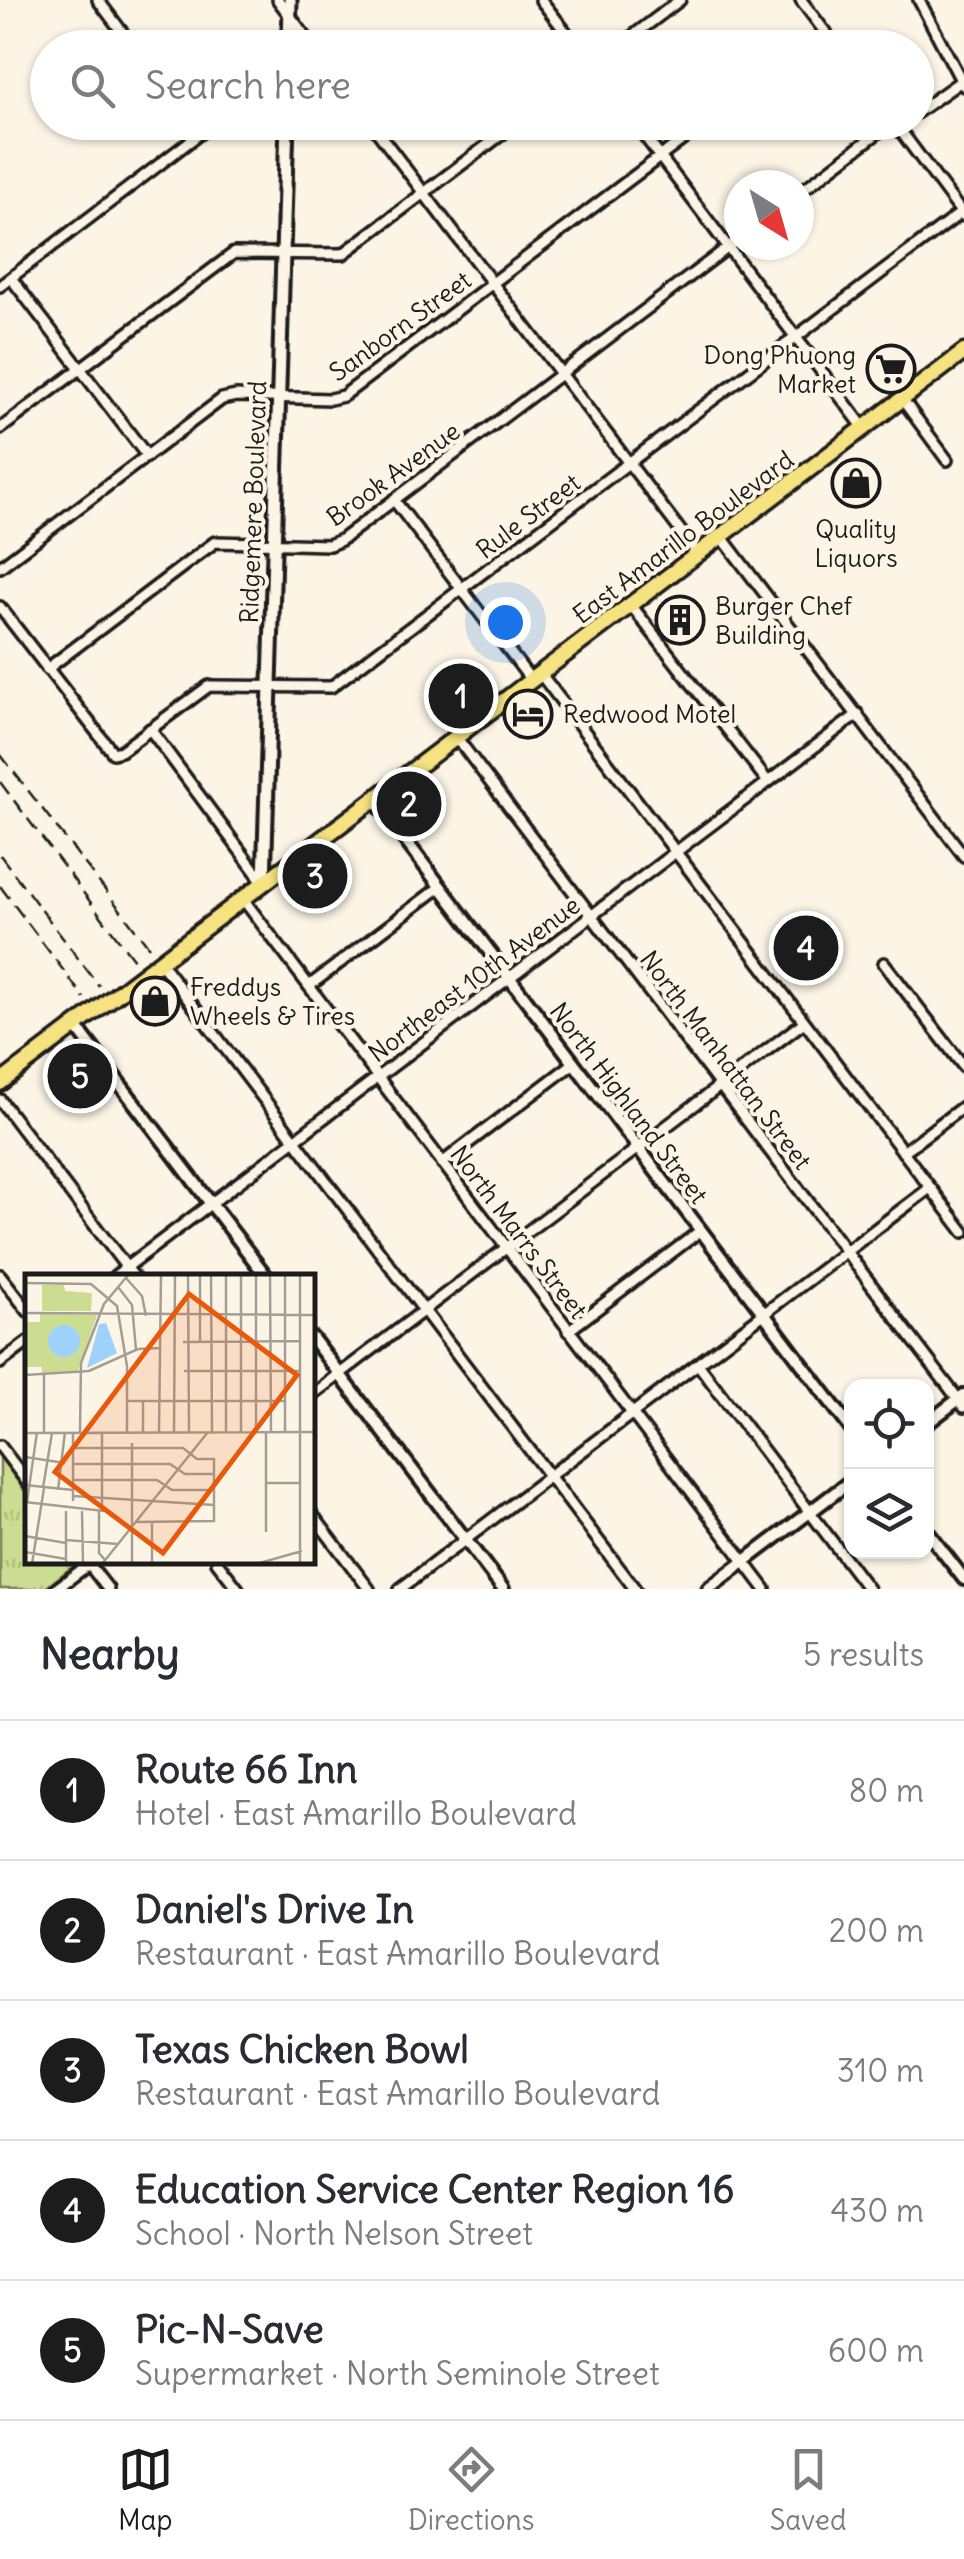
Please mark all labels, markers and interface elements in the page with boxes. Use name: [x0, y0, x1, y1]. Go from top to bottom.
search box: [30, 30, 934, 140]
icon: search: [65, 58, 120, 113]
text: Search here: [145, 62, 351, 109]
north arrow: [724, 170, 814, 260]
street label: Sanborn Street: [323, 264, 477, 388]
place label: Dong Phuong Market: [704, 339, 856, 400]
supermarket icon: Dong Phuong Market: [865, 343, 917, 395]
street label: Ridgemere Boulevard: [233, 380, 273, 624]
street label: Brook Avenue: [320, 415, 466, 533]
street label: East Amarillo Boulevard: [566, 443, 800, 631]
shop icon: Quality Liquors: [830, 457, 882, 509]
street label: Rule Street: [470, 466, 586, 566]
place label: Quality Liquors: [814, 513, 898, 574]
place label: Burger Chef Building: [715, 590, 853, 651]
building icon: Burger Chef Building: [654, 594, 706, 646]
your location: [480, 597, 531, 648]
pin: 1: [428, 658, 494, 734]
hotel icon: Redwood Motel: [502, 688, 554, 740]
place label: Redwood Motel: [563, 698, 736, 730]
pin: 2: [376, 766, 442, 842]
pin: 3: [282, 838, 348, 914]
street label: Northeast 10th Avenue: [362, 889, 586, 1069]
pin: 4: [774, 910, 838, 986]
street label: North Manhattan Street: [633, 944, 819, 1176]
place label: Freddys Wheels & Tires: [190, 971, 355, 1032]
shop icon: Freddys Wheels & Tires: [129, 975, 181, 1027]
street label: North Highland Street: [543, 996, 715, 1210]
pin: 5: [48, 1038, 112, 1114]
street label: North Marrs Street: [443, 1139, 595, 1325]
inset map: [25, 1274, 315, 1564]
map controls: [844, 1379, 934, 1559]
button: locate: [844, 1379, 934, 1469]
button: layers: [844, 1469, 934, 1559]
text: Nearby: [40, 1628, 179, 1680]
text: 5 results: [803, 1634, 924, 1675]
text: Route 66 Inn: [135, 1746, 358, 1793]
text: 1: [66, 1770, 79, 1811]
text: 80 m: [849, 1770, 924, 1811]
text: Hotel · East Amarillo Boulevard: [135, 1793, 577, 1834]
text: Daniel's Drive In: [135, 1886, 414, 1933]
text: 2: [64, 1910, 81, 1951]
text: 200 m: [829, 1910, 924, 1951]
text: Restaurant · East Amarillo Boulevard: [135, 1933, 660, 1974]
text: Texas Chicken Bowl: [135, 2026, 469, 2073]
text: 3: [63, 2050, 82, 2091]
text: 310 m: [837, 2050, 924, 2091]
text: Restaurant · East Amarillo Boulevard: [135, 2073, 660, 2114]
text: Education Service Center Region 16: [135, 2166, 734, 2213]
text: 4: [63, 2190, 82, 2231]
text: 430 m: [831, 2190, 924, 2231]
text: School · North Nelson Street: [135, 2213, 533, 2254]
text: Pic-N-Save: [135, 2306, 324, 2353]
text: 5: [63, 2330, 82, 2371]
text: 600 m: [828, 2330, 924, 2371]
text: Supermarket · North Seminole Street: [135, 2353, 660, 2394]
tab: Map: [118, 2442, 173, 2538]
tab: Directions: [408, 2442, 534, 2538]
tab: Saved: [770, 2442, 846, 2538]

